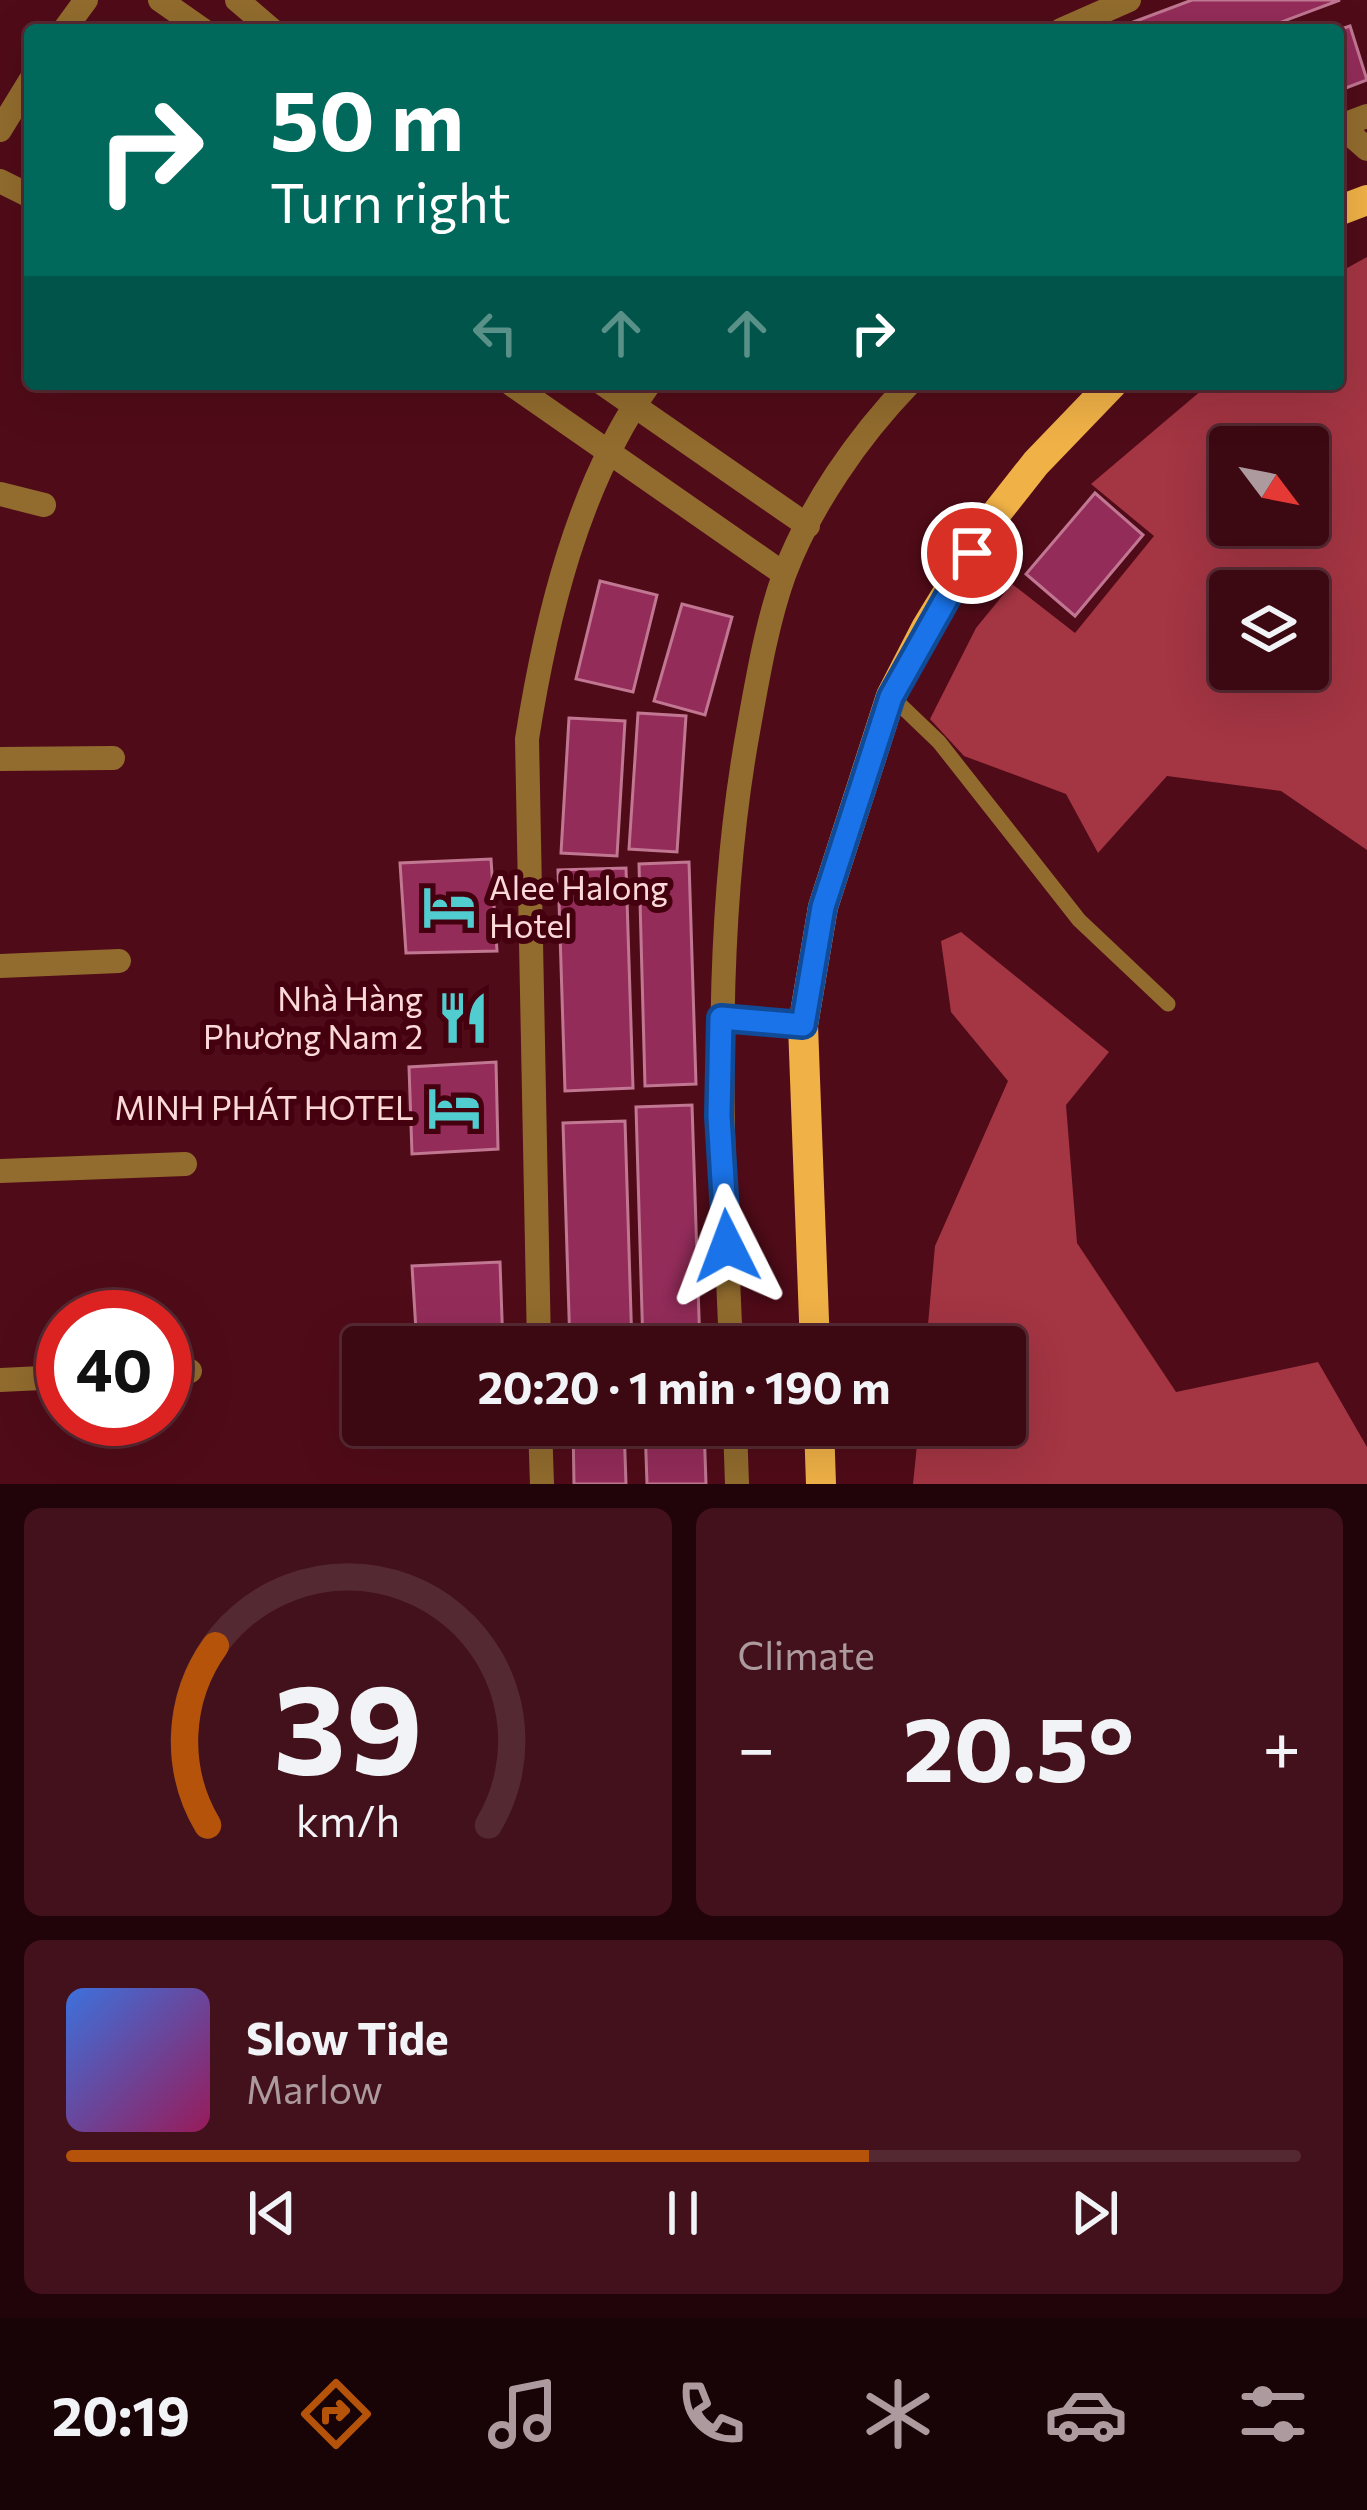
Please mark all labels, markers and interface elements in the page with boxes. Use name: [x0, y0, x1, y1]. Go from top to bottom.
text: 50 m: [270, 66, 464, 168]
icon: right: [72, 72, 228, 228]
text: Turn right: [270, 168, 511, 234]
icon: left: [462, 300, 528, 366]
icon: ahead: [588, 300, 654, 366]
icon: ahead: [714, 300, 780, 366]
icon: right: [840, 300, 906, 366]
north arrow: [1209, 426, 1329, 546]
map controls: [1209, 426, 1329, 690]
pin: [921, 502, 1023, 604]
icon: arrive: [939, 520, 1005, 586]
button: layers: [1209, 570, 1329, 690]
place label: Alee Halong Hotel: [489, 866, 668, 945]
hotel icon: Alee Halong Hotel: [420, 878, 478, 936]
place label: Nhà Hàng Phương Nam 2: [203, 977, 423, 1056]
restaurant icon: Nhà Hàng Phương Nam 2: [434, 989, 492, 1047]
hotel icon: MINH PHÁT HOTEL: [425, 1079, 483, 1137]
place label: MINH PHÁT HOTEL: [114, 1086, 414, 1127]
position arrow: [664, 1183, 790, 1309]
speed limit sign: 40: [36, 1290, 192, 1446]
text: 20:20 · 1 min · 190 m: [477, 1358, 891, 1413]
text: Climate: [738, 1630, 875, 1678]
text: 39: [273, 1647, 423, 1800]
text: 20.5°: [903, 1690, 1134, 1801]
text: −: [738, 1705, 775, 1786]
text: +: [1262, 1705, 1301, 1786]
text: km/h: [296, 1793, 400, 1846]
text: Slow Tide: [246, 2009, 449, 2064]
text: Marlow: [246, 2064, 383, 2112]
icon: previous: [239, 2180, 305, 2246]
icon: pause: [650, 2180, 716, 2246]
icon: next: [1062, 2180, 1128, 2246]
icon: directions: [294, 2372, 378, 2456]
icon: music: [481, 2372, 565, 2456]
icon: phone: [669, 2372, 753, 2456]
icon: climate: [856, 2372, 940, 2456]
icon: car: [1044, 2372, 1128, 2456]
icon: filters: [1231, 2372, 1315, 2456]
text: 20:19: [52, 2381, 190, 2447]

